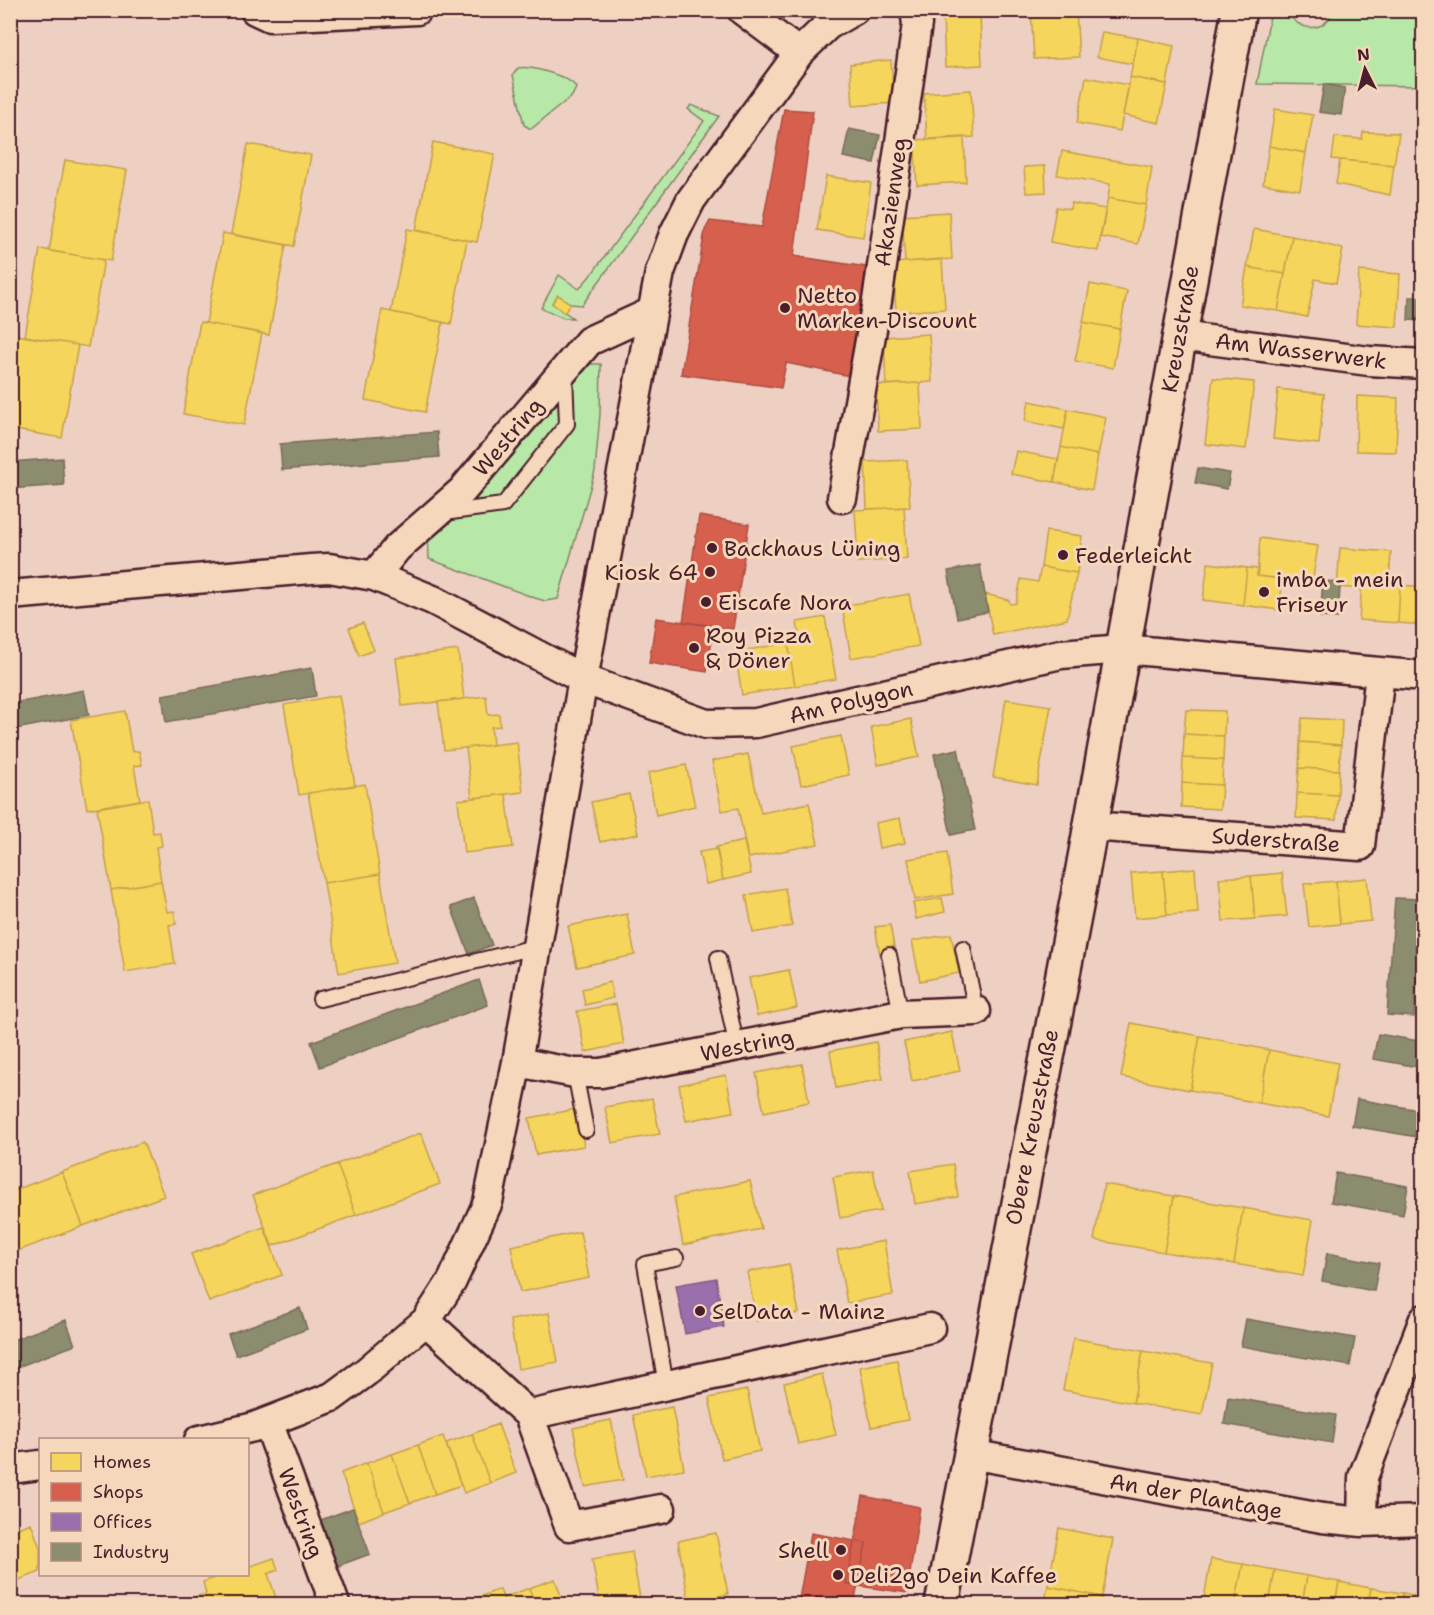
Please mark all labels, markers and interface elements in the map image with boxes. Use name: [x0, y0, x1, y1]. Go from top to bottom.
north arrow: [1335, 39, 1395, 99]
text: N: [1356, 43, 1371, 66]
street label: Akazienweg: [868, 136, 914, 268]
street label: Kreuzstraße: [1155, 263, 1205, 395]
place label: Netto Marken-Discount: [797, 281, 977, 335]
marker: Netto Marken-Discount: [778, 301, 792, 315]
street label: Am Wasserwerk: [1214, 326, 1388, 376]
street label: Westring: [467, 391, 549, 483]
place label: Backhaus Lüning: [724, 534, 901, 563]
marker: Backhaus Lüning: [705, 541, 719, 555]
place label: Federleicht: [1075, 541, 1192, 570]
marker: Federleicht: [1056, 548, 1070, 562]
place label: Kiosk 64: [604, 558, 698, 587]
marker: Kiosk 64: [703, 565, 717, 579]
place label: imba - mein Friseur: [1276, 565, 1403, 619]
marker: imba - mein Friseur: [1257, 585, 1271, 599]
place label: Eiscafe Nora: [718, 588, 852, 617]
marker: Eiscafe Nora: [699, 595, 713, 609]
place label: Roy Pizza & Döner: [706, 621, 811, 675]
marker: Roy Pizza & Döner: [687, 641, 701, 655]
street label: Am Polygon: [786, 674, 916, 730]
street label: Suderstraße: [1211, 821, 1341, 859]
street label: Westring: [698, 1022, 796, 1068]
street label: Obere Kreuzstraße: [999, 1027, 1065, 1227]
place label: SelData - Mainz: [712, 1297, 886, 1326]
marker: SelData - Mainz: [693, 1304, 707, 1318]
legend: [39, 1438, 249, 1576]
text: Homes: [93, 1450, 151, 1474]
street label: Westring: [271, 1464, 331, 1562]
street label: An der Plantage: [1107, 1467, 1285, 1525]
text: Shops: [93, 1480, 144, 1504]
text: Offices: [93, 1510, 152, 1534]
place label: Shell: [778, 1536, 829, 1565]
text: Industry: [93, 1540, 169, 1564]
marker: Shell: [834, 1543, 848, 1557]
place label: Deli2go Dein Kaffee: [850, 1561, 1057, 1590]
marker: Deli2go Dein Kaffee: [831, 1568, 845, 1582]

